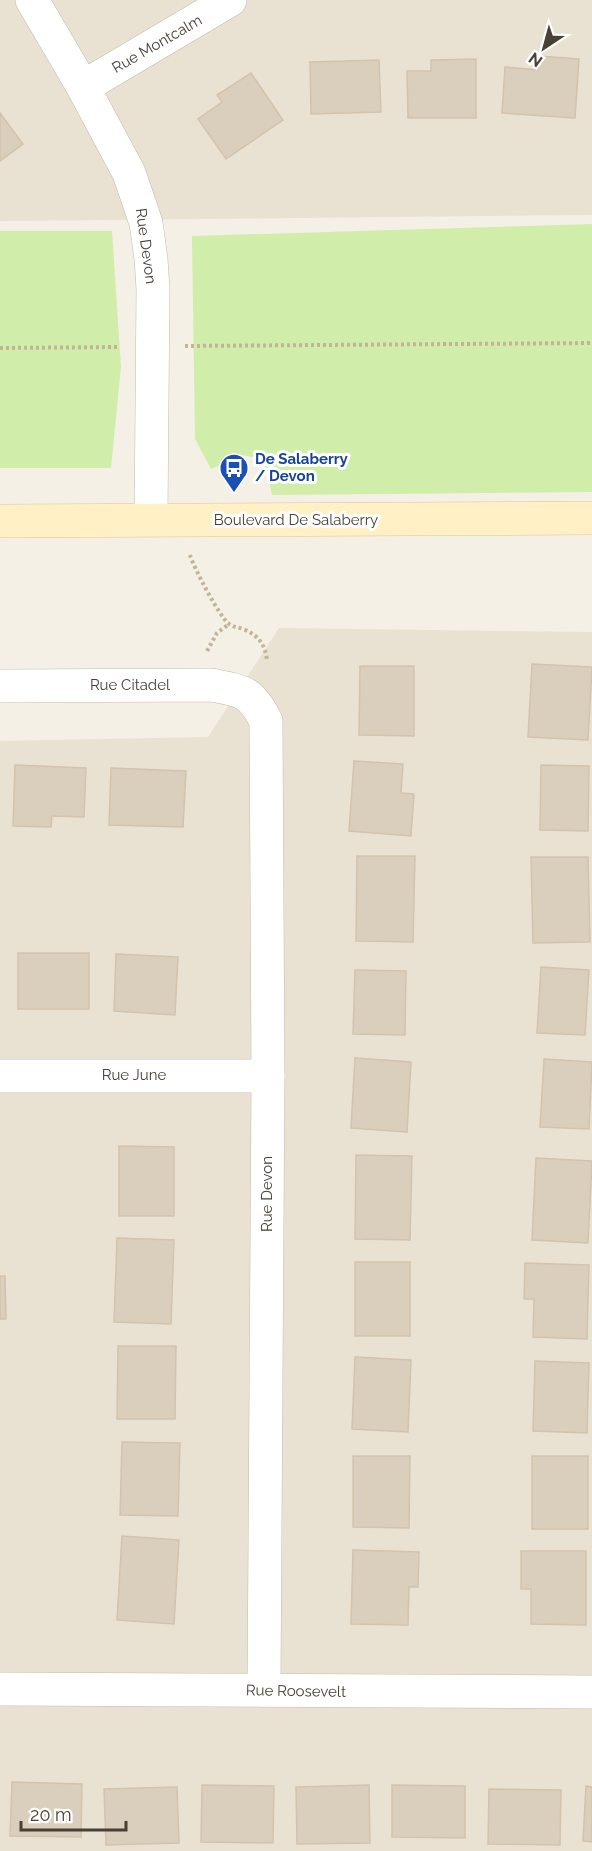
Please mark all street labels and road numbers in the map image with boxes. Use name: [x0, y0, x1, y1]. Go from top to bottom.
street label: Rue Montcalm: [109, 11, 205, 77]
street label: Rue Devon: [132, 207, 160, 285]
street label: Boulevard De Salaberry: [214, 511, 378, 529]
street label: Rue Citadel: [90, 676, 171, 694]
street label: Rue June: [102, 1066, 166, 1084]
street label: Rue Devon: [258, 1156, 276, 1232]
street label: Rue Roosevelt: [246, 1681, 346, 1701]

